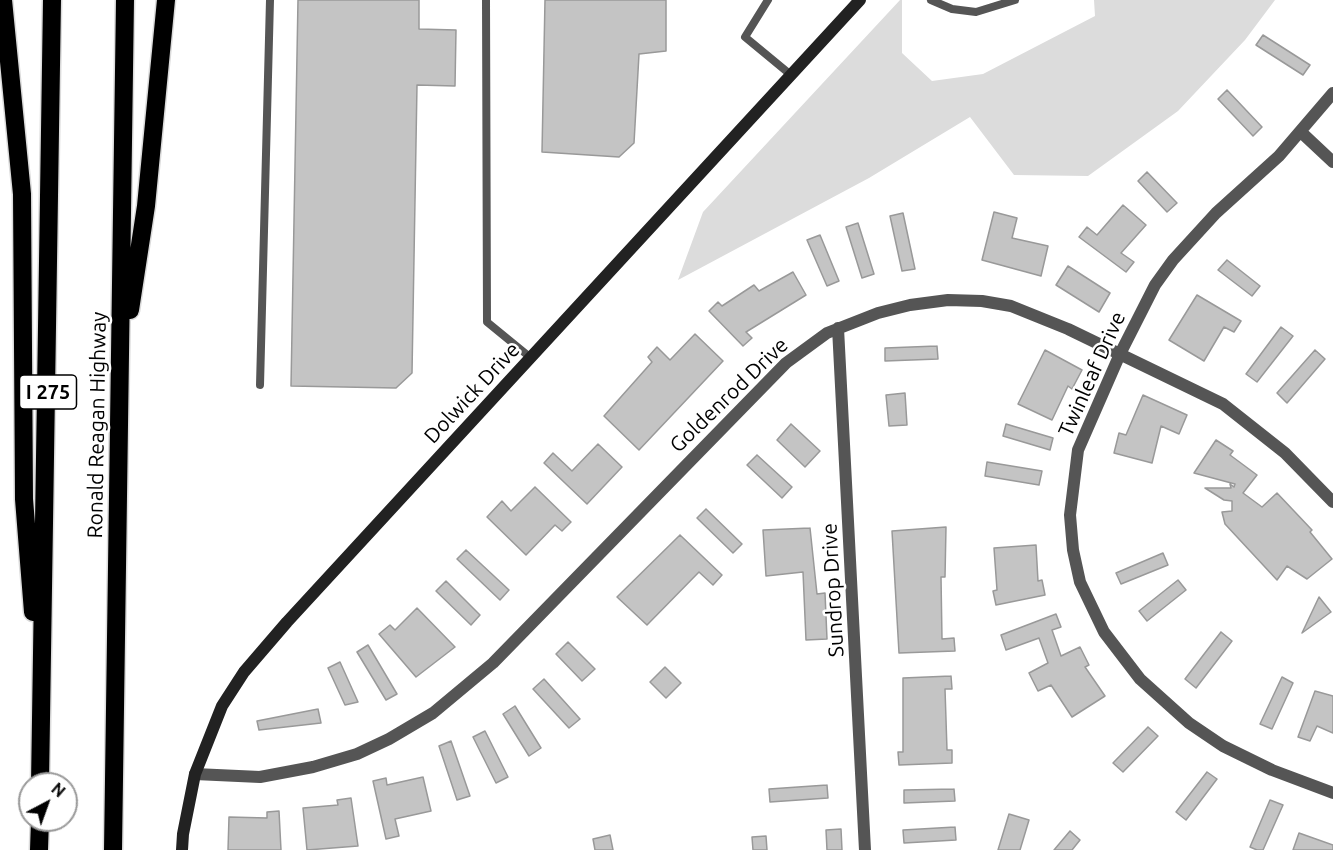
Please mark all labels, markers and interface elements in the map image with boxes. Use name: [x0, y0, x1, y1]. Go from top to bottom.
street label: Twinleaf Drive: [1053, 308, 1131, 440]
street label: Ronald Reagan Highway: [82, 311, 112, 539]
street label: Goldenrod Drive: [665, 332, 793, 458]
street label: Dolwick Drive: [419, 337, 525, 449]
road number: I 275: [20, 375, 76, 409]
street label: Sundrop Drive: [817, 522, 849, 658]
north arrow: [18, 772, 78, 832]
text: N: [48, 779, 69, 801]

